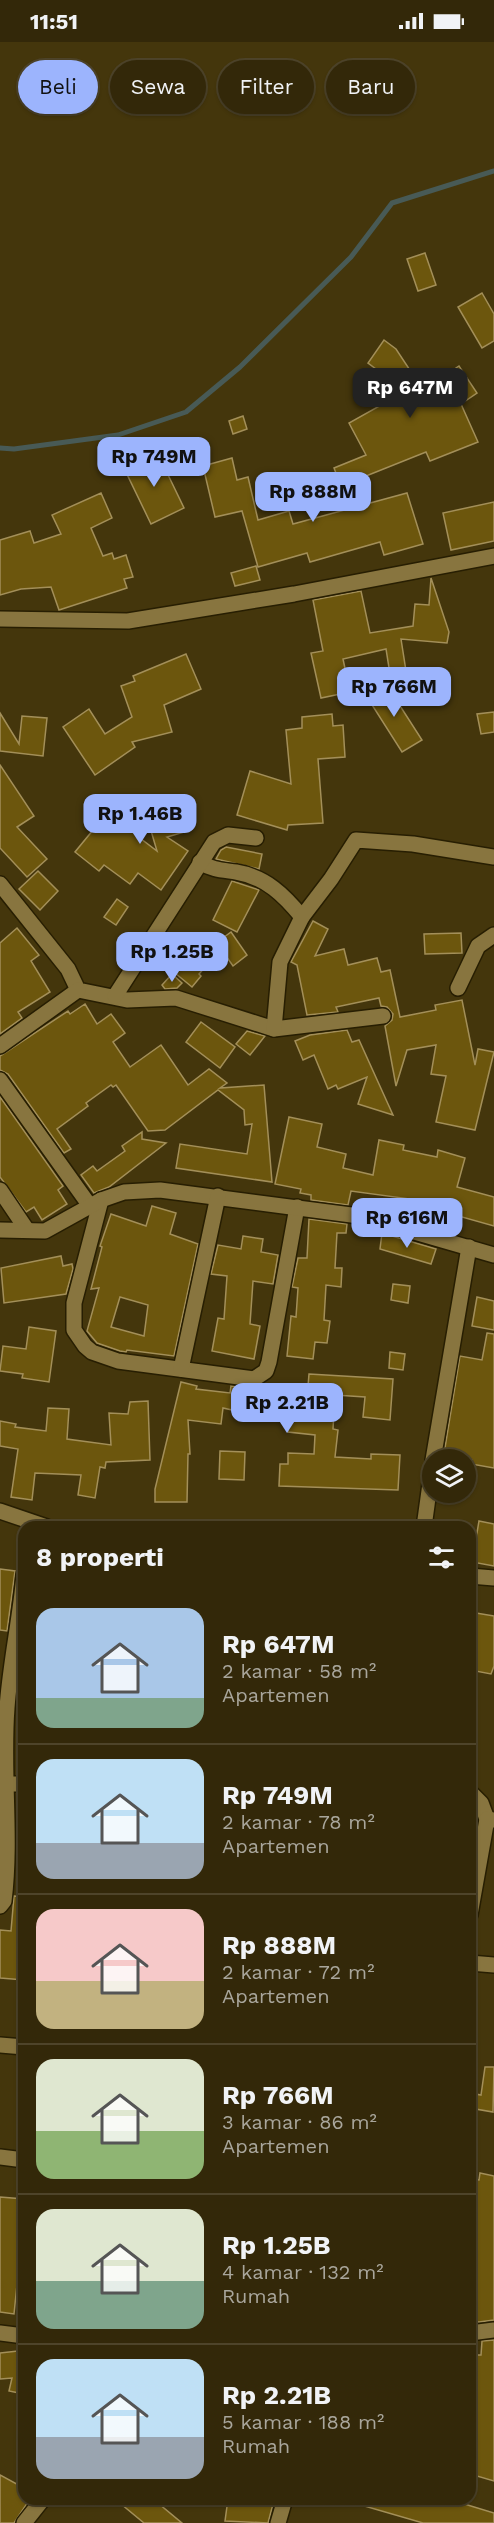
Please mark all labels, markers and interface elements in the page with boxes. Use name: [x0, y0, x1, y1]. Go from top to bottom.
text: 11:51: [30, 9, 78, 34]
chip: Beli: [18, 60, 98, 114]
chip: Sewa: [110, 60, 206, 114]
chip: Filter: [218, 60, 314, 114]
chip: Baru: [326, 60, 415, 114]
pin: Rp 647M: [355, 368, 465, 419]
text: Rp 647M: [367, 375, 453, 399]
pin: Rp 749M: [99, 437, 209, 488]
text: Rp 749M: [111, 444, 197, 468]
pin: Rp 888M: [258, 472, 368, 523]
text: Rp 888M: [269, 479, 357, 503]
pin: Rp 766M: [339, 667, 449, 718]
text: Rp 766M: [351, 674, 437, 698]
pin: Rp 1.46B: [78, 794, 202, 845]
text: Rp 1.46B: [97, 801, 183, 825]
pin: Rp 1.25B: [110, 932, 234, 983]
text: Rp 1.25B: [130, 939, 214, 963]
pin: Rp 616M: [352, 1198, 462, 1249]
text: Rp 616M: [365, 1205, 449, 1229]
pin: Rp 2.21B: [225, 1383, 349, 1434]
text: Rp 2.21B: [245, 1390, 329, 1414]
map controls: [422, 1449, 476, 1503]
button: layers: [422, 1449, 476, 1503]
icon: filters: [425, 1541, 458, 1574]
text: 8 properti: [36, 1542, 164, 1572]
text: Rp 647M: [222, 1629, 335, 1659]
icon: home: [84, 1632, 156, 1704]
text: 2 kamar · 58 m²: [222, 1659, 376, 1683]
text: Apartemen: [222, 1683, 330, 1707]
text: Rp 749M: [222, 1780, 333, 1810]
icon: home: [84, 1783, 156, 1855]
text: 2 kamar · 78 m²: [222, 1810, 375, 1834]
text: Apartemen: [222, 1834, 330, 1858]
text: Rp 888M: [222, 1930, 336, 1960]
icon: home: [84, 1933, 156, 2005]
text: 2 kamar · 72 m²: [222, 1960, 374, 1984]
text: Apartemen: [222, 1984, 330, 2008]
text: Rp 766M: [222, 2080, 334, 2110]
icon: home: [84, 2083, 156, 2155]
text: 3 kamar · 86 m²: [222, 2110, 377, 2134]
text: Apartemen: [222, 2134, 330, 2158]
text: Rp 1.25B: [222, 2230, 331, 2260]
icon: home: [84, 2233, 156, 2305]
text: 4 kamar · 132 m²: [222, 2260, 384, 2284]
text: Rumah: [222, 2284, 290, 2308]
text: Rp 2.21B: [222, 2380, 331, 2410]
icon: home: [84, 2383, 156, 2455]
text: 5 kamar · 188 m²: [222, 2410, 384, 2434]
text: Rumah: [222, 2434, 290, 2458]

